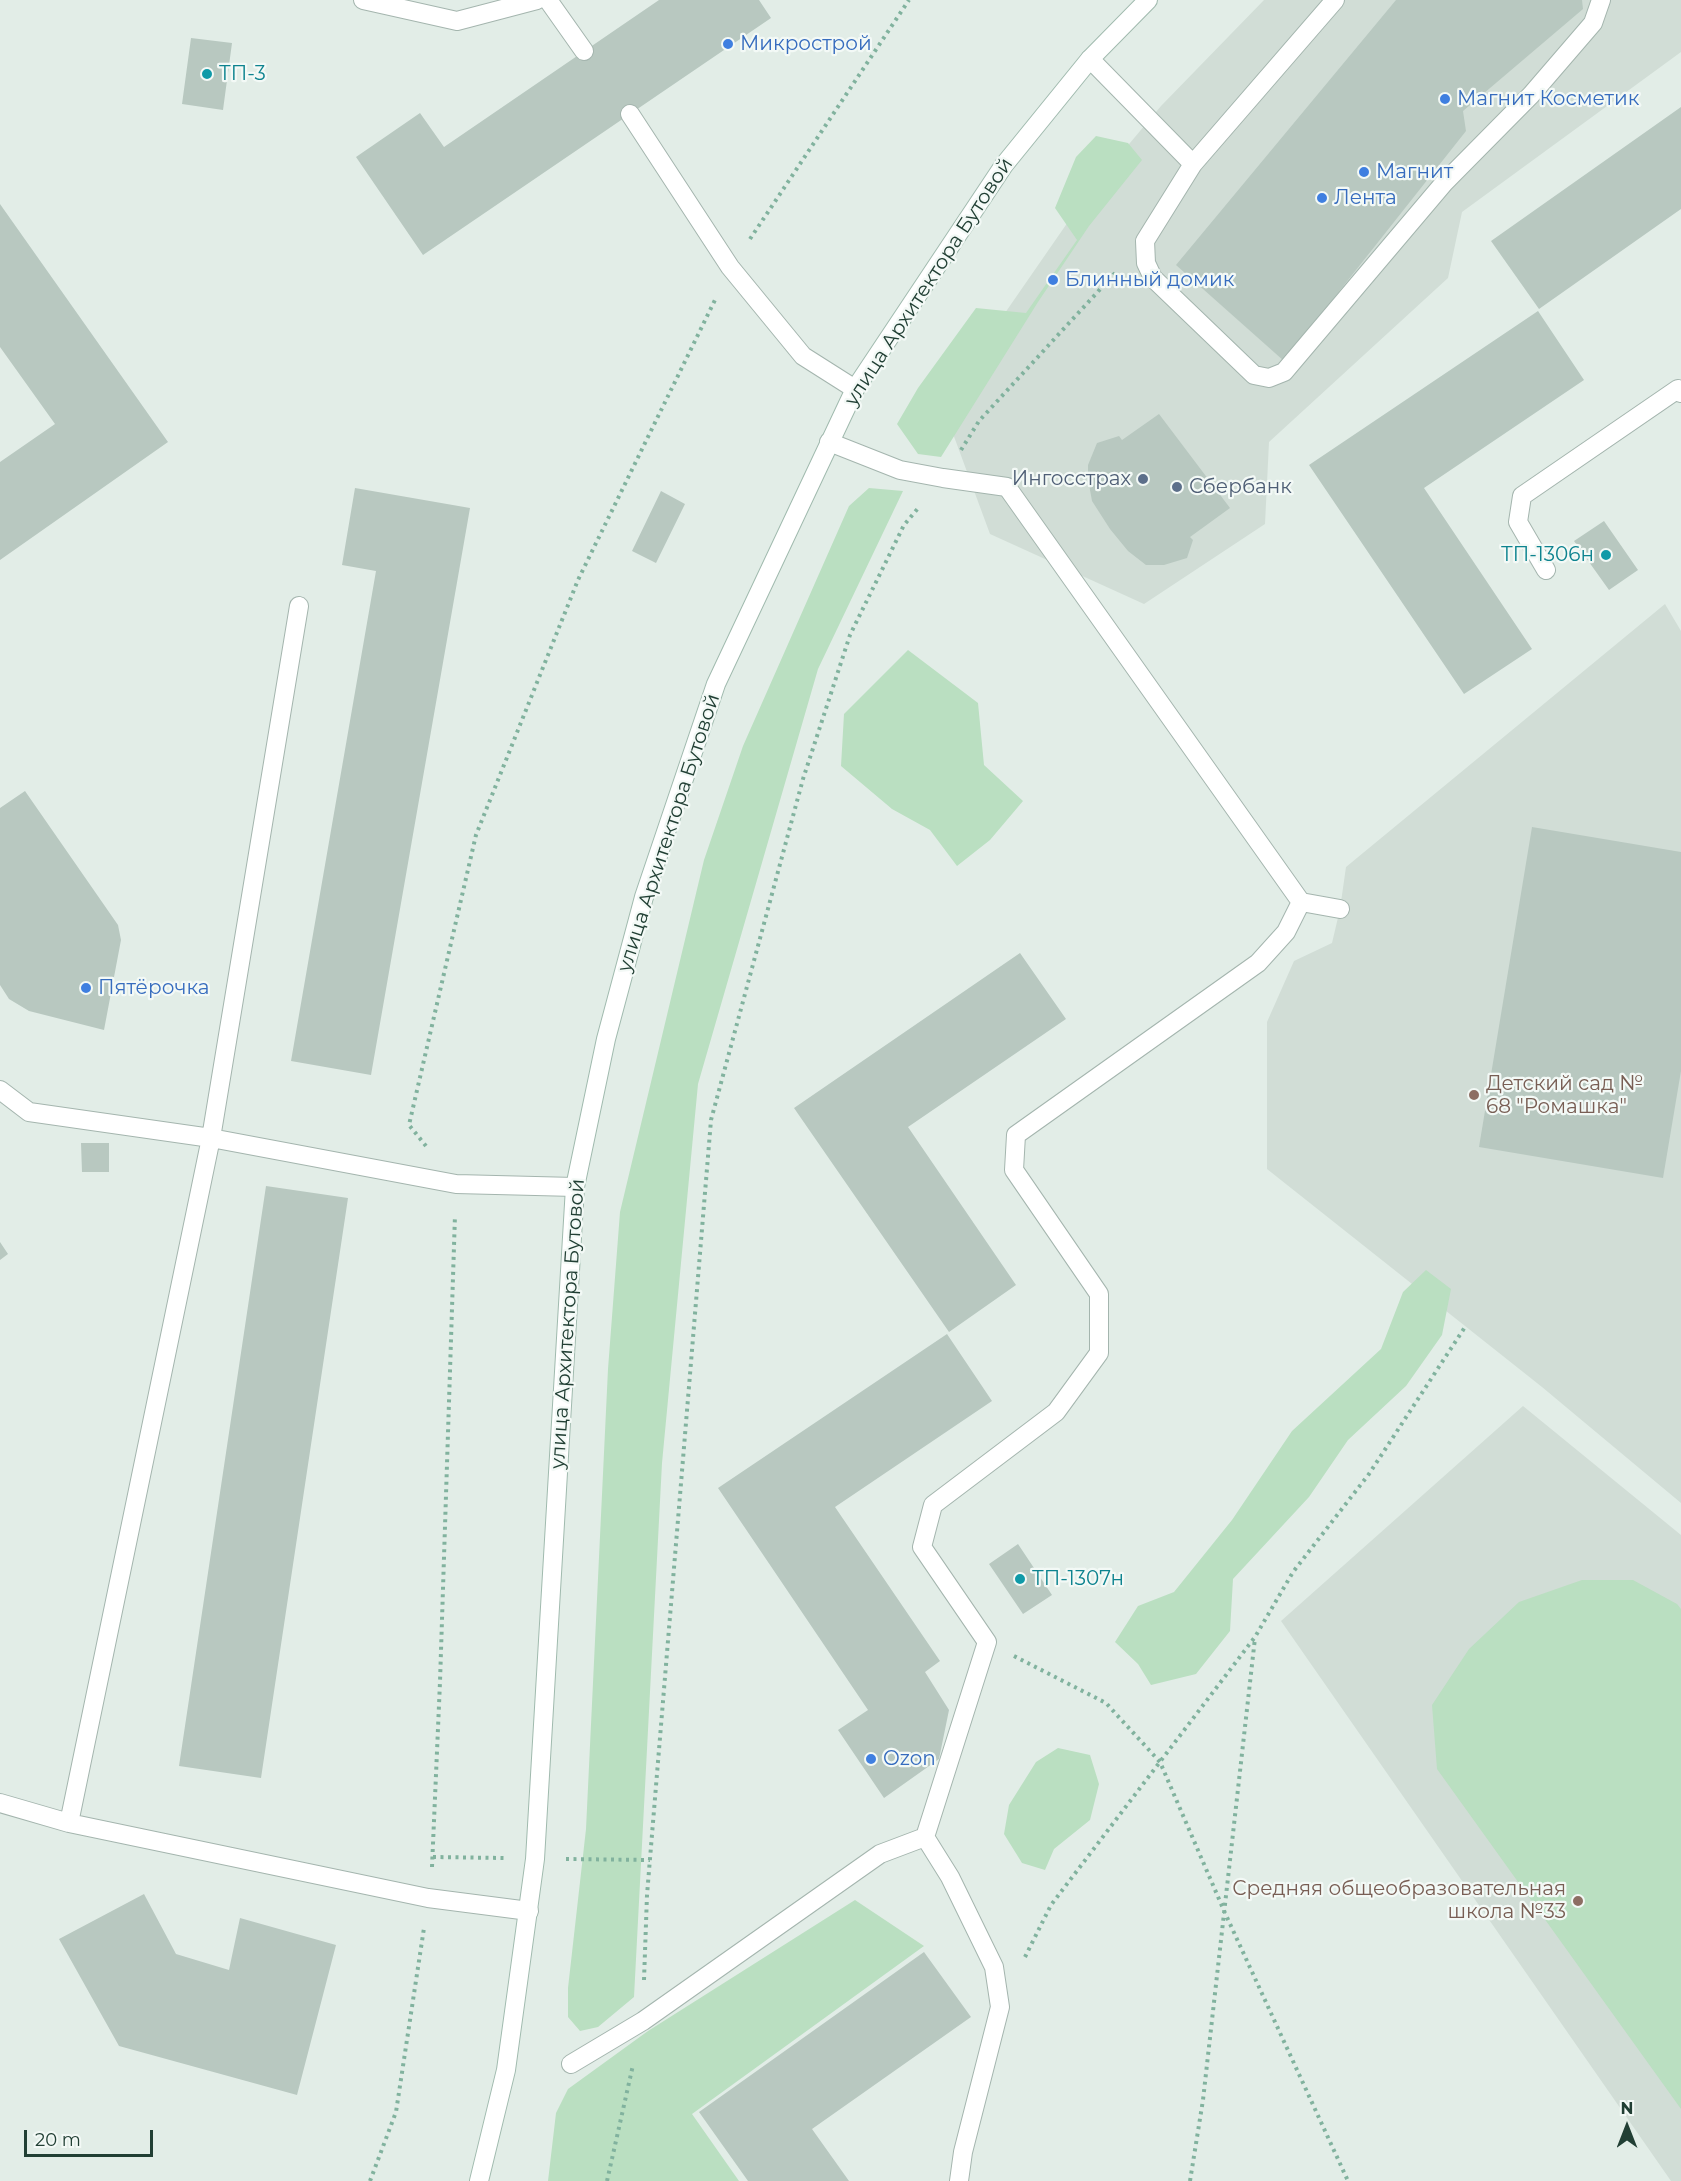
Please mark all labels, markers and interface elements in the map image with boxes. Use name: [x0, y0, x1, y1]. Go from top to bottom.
place label: Микрострой: [740, 32, 872, 56]
marker: Микрострой: [721, 37, 735, 51]
place label: ТП-3: [219, 62, 266, 86]
marker: ТП-3: [200, 67, 214, 81]
place label: Магнит Косметик: [1457, 87, 1639, 111]
marker: Магнит Косметик: [1438, 92, 1452, 106]
street label: улица Архитектора Бутовой: [840, 153, 1018, 411]
place label: Магнит: [1376, 160, 1453, 184]
marker: Магнит: [1357, 165, 1371, 179]
place label: Лента: [1334, 186, 1397, 210]
marker: Лента: [1315, 191, 1329, 205]
place label: Блинный домик: [1065, 268, 1234, 292]
marker: Блинный домик: [1046, 273, 1060, 287]
place label: Ингосстрах: [1012, 467, 1131, 491]
marker: Ингосстрах: [1136, 472, 1150, 486]
place label: Сбербанк: [1189, 475, 1292, 499]
marker: Сбербанк: [1170, 480, 1184, 494]
place label: ТП-1306н: [1501, 543, 1594, 567]
marker: ТП-1306н: [1599, 548, 1613, 562]
street label: улица Архитектора Бутовой: [613, 691, 725, 975]
place label: Пятёрочка: [98, 976, 209, 1000]
marker: Пятёрочка: [79, 981, 93, 995]
place label: Детский сад № 68 "Ромашка": [1486, 1072, 1643, 1119]
marker: Детский сад № 68 "Ромашка": [1467, 1088, 1481, 1102]
street label: улица Архитектора Бутовой: [546, 1178, 590, 1470]
place label: ТП-1307н: [1032, 1567, 1124, 1591]
marker: ТП-1307н: [1013, 1572, 1027, 1586]
place label: Ozon: [883, 1747, 936, 1771]
marker: Ozon: [864, 1752, 878, 1766]
place label: Средняя общеобразовательная школа №33: [1232, 1877, 1566, 1924]
marker: Средняя общеобразовательная школа №33: [1571, 1894, 1585, 1908]
north arrow: [1597, 2097, 1657, 2157]
text: N: [1621, 2099, 1633, 2118]
scale bar: [27, 2118, 156, 2156]
text: 20 m: [35, 2129, 81, 2151]

